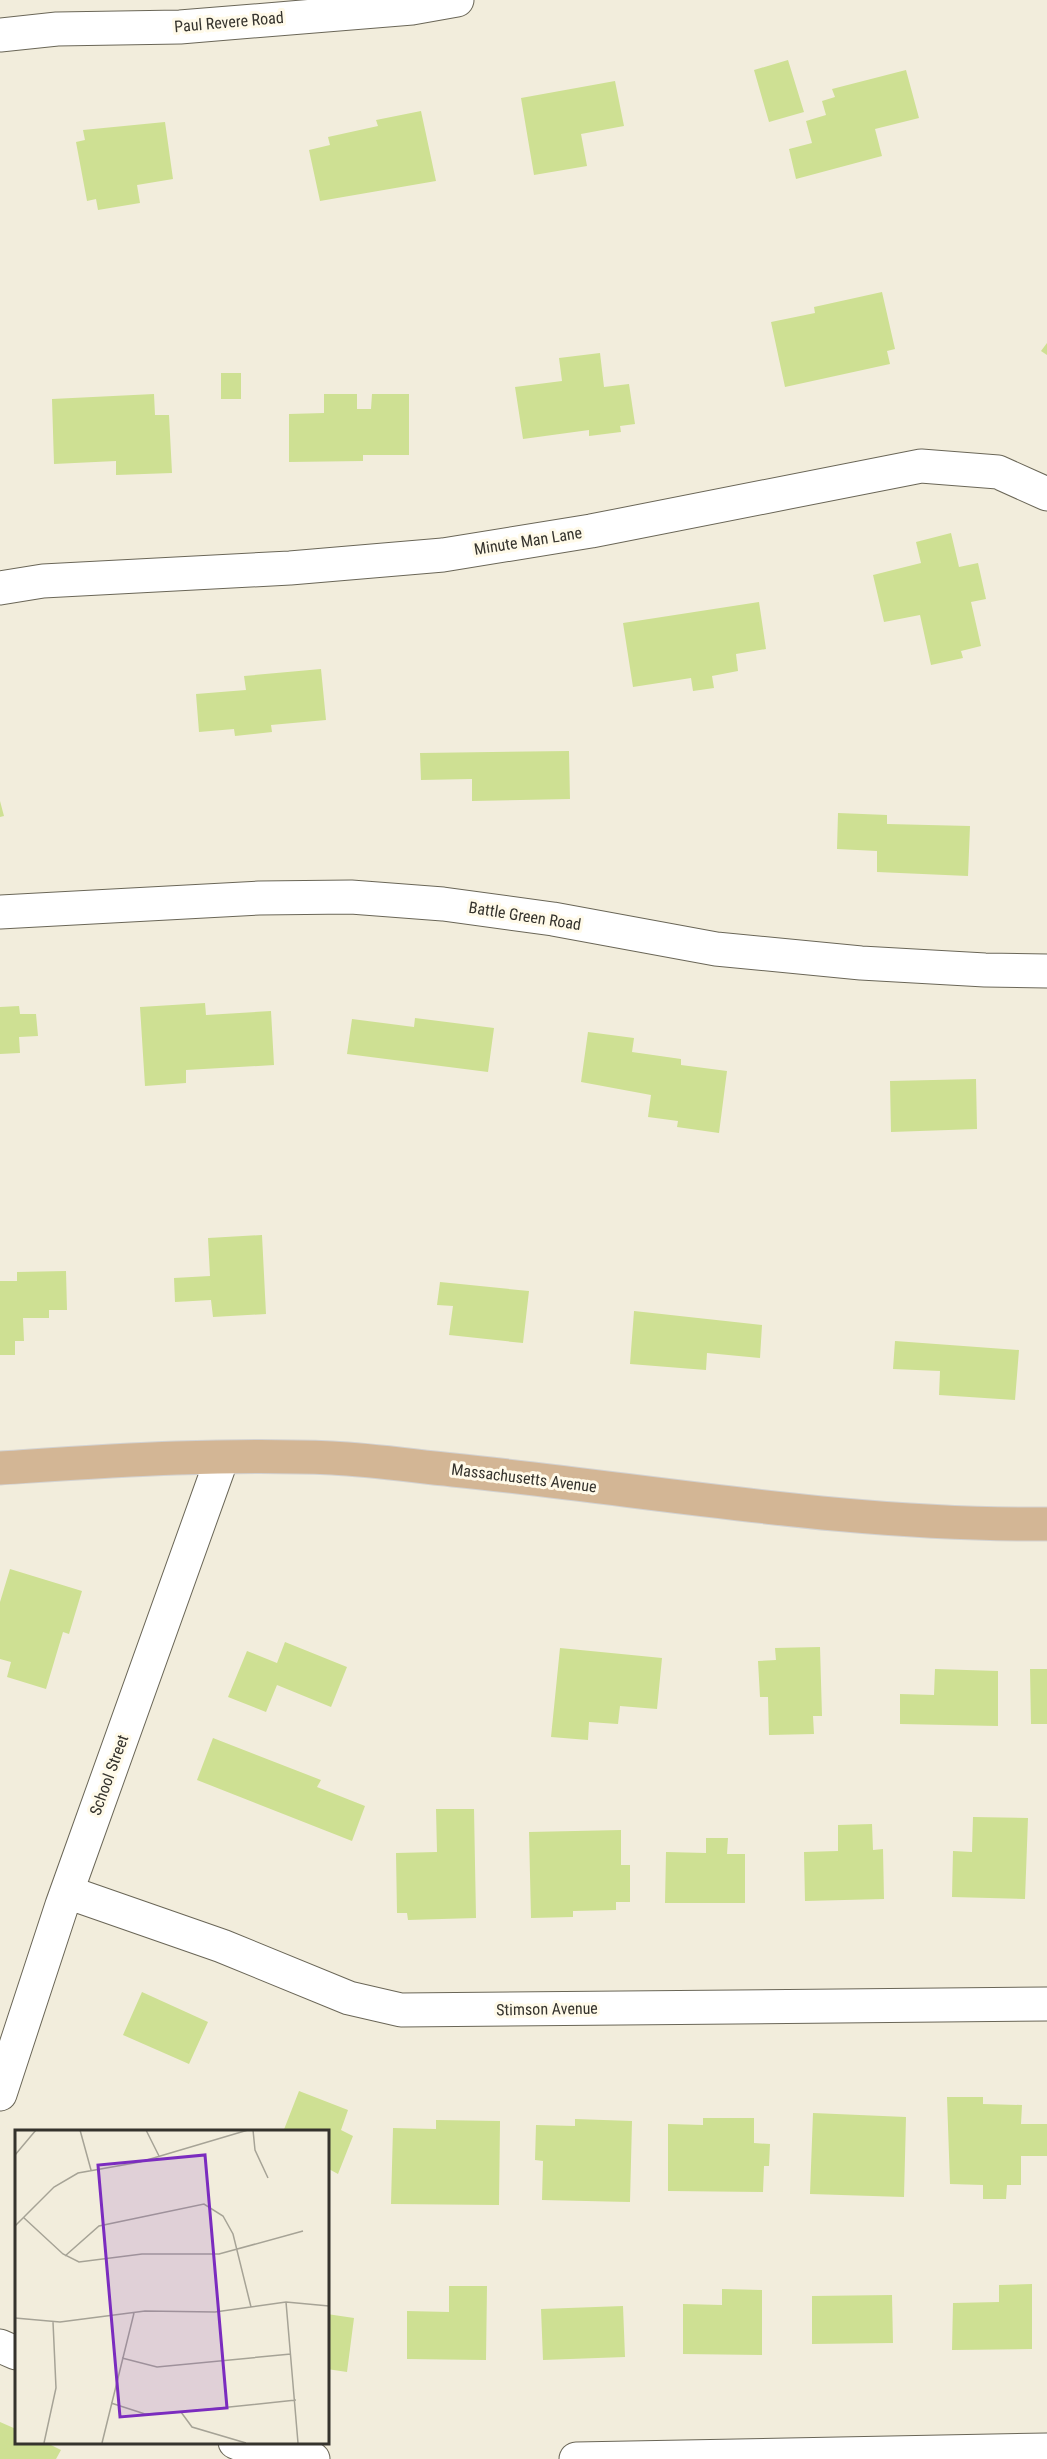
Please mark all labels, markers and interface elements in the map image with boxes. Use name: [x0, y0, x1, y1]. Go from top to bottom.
street label: Paul Revere Road: [174, 8, 284, 36]
street label: Minute Man Lane: [473, 523, 583, 559]
street label: Battle Green Road: [467, 898, 583, 934]
street label: Massachusetts Avenue: [450, 1460, 598, 1496]
street label: School Street: [86, 1732, 132, 1818]
street label: Stimson Avenue: [496, 1999, 598, 2019]
inset map: [15, 2130, 328, 2444]

